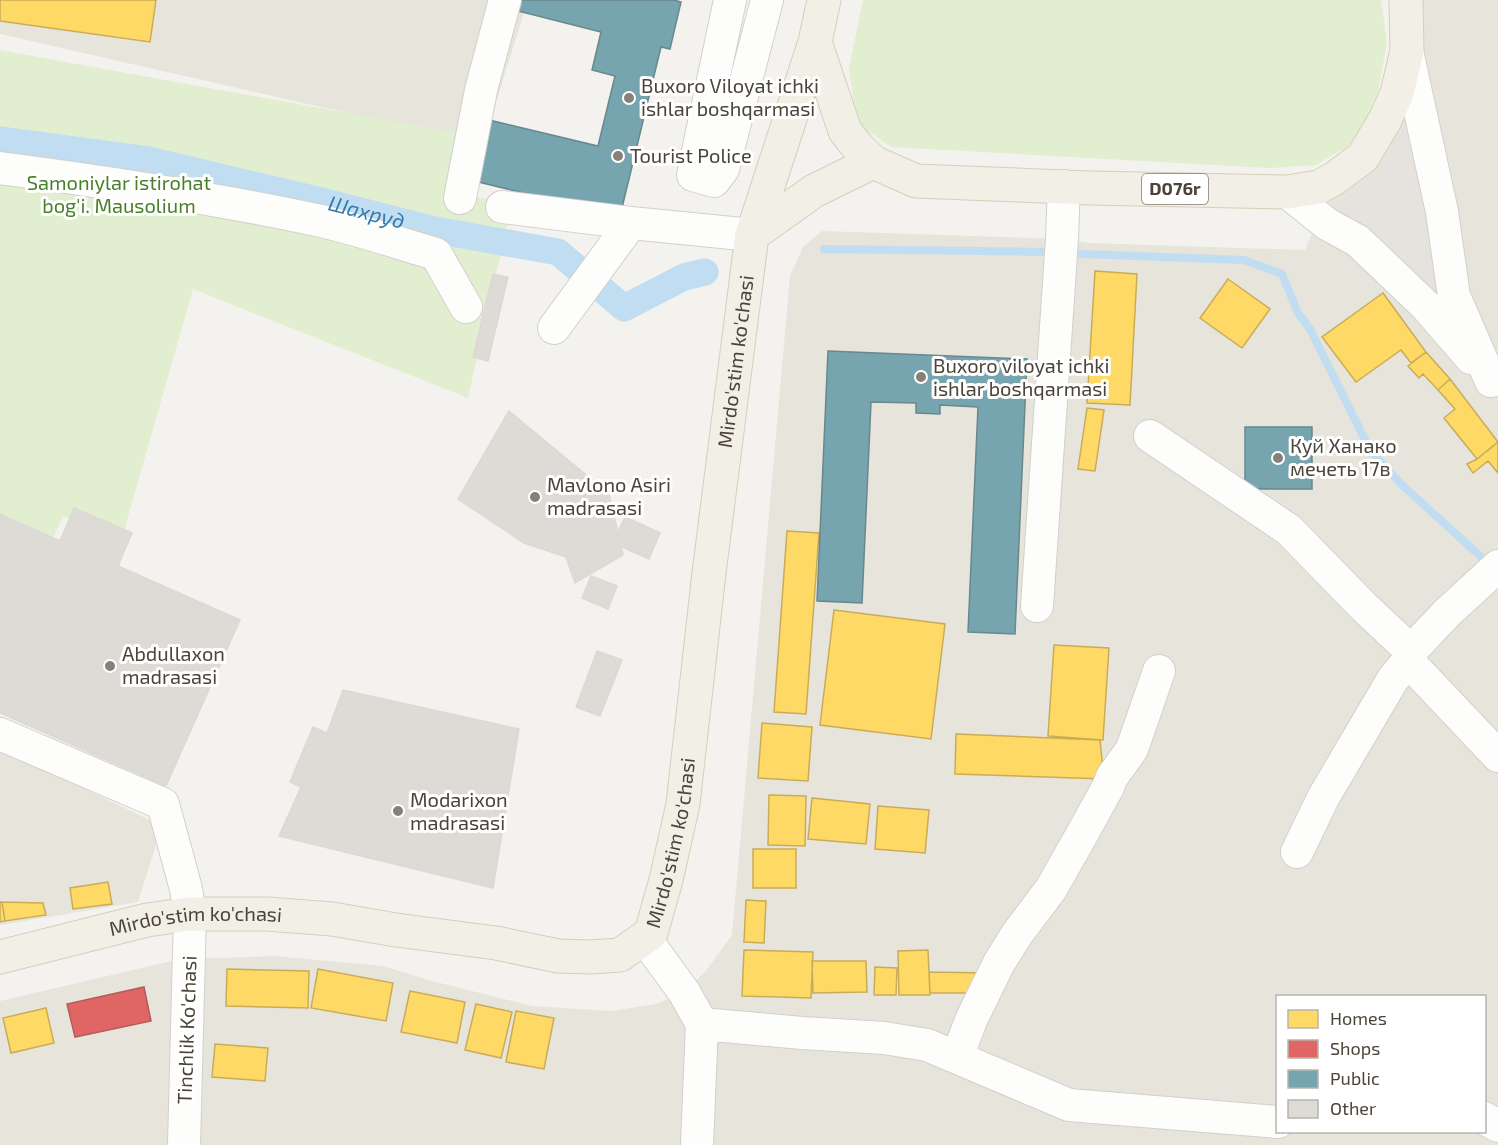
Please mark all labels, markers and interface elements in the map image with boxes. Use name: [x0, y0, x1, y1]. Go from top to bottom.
place label: Buxoro Viloyat ichki ishlar boshqarmasi: [641, 73, 819, 120]
marker: Buxoro Viloyat ichki ishlar boshqarmasi: [622, 91, 636, 105]
place label: Tourist Police: [630, 143, 752, 167]
marker: Tourist Police: [611, 149, 625, 163]
park label: Samoniylar istirohat bog'i. Mausolium: [27, 170, 212, 217]
road number: D076r: [1142, 174, 1208, 204]
water label: Шахруд: [326, 189, 408, 233]
street label: Mirdo'stim ko'chasi: [712, 274, 758, 449]
place label: Buxoro viloyat ichki ishlar boshqarmasi: [933, 353, 1109, 400]
marker: Buxoro viloyat ichki ishlar boshqarmasi: [914, 370, 928, 384]
place label: Куй Ханако мечеть 17в: [1290, 433, 1397, 480]
marker: Куй Ханако мечеть 17в: [1271, 451, 1285, 465]
place label: Mavlono Asiri madrasasi: [547, 472, 671, 519]
marker: Mavlono Asiri madrasasi: [528, 490, 542, 504]
place label: Abdullaxon madrasasi: [122, 641, 225, 688]
marker: Abdullaxon madrasasi: [103, 659, 117, 673]
street label: Mirdo'stim ko'chasi: [640, 756, 699, 931]
place label: Modarixon madrasasi: [410, 787, 508, 834]
marker: Modarixon madrasasi: [391, 804, 405, 818]
street label: Mirdo'stim ko'chasi: [106, 901, 283, 940]
street label: Tinchlik Ko'chasi: [171, 955, 201, 1105]
legend: [1276, 995, 1486, 1133]
text: Homes: [1330, 1007, 1387, 1029]
text: Shops: [1330, 1037, 1380, 1059]
text: Public: [1330, 1067, 1380, 1089]
text: Other: [1330, 1097, 1376, 1119]

